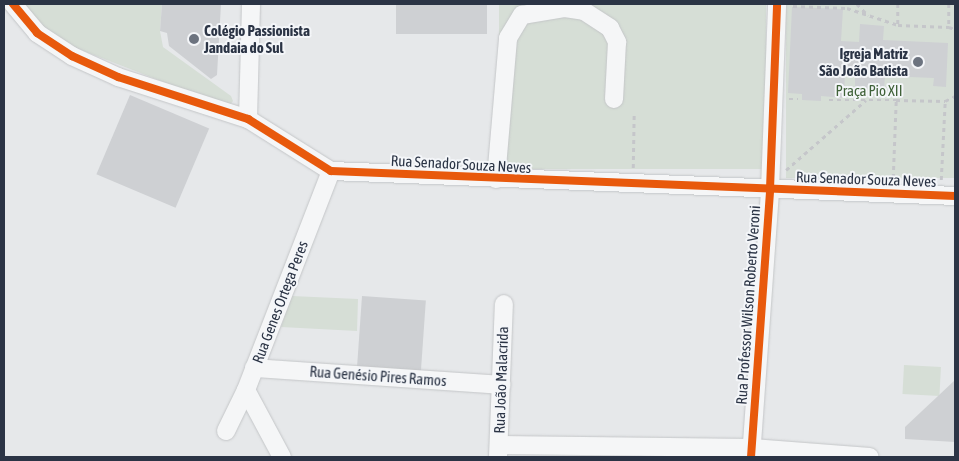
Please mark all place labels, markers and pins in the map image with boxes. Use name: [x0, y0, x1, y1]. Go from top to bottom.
place label: Colégio Passionista Jandaia do Sul: [204, 21, 310, 56]
marker: Colégio Passionista Jandaia do Sul: [188, 33, 200, 45]
place label: Igreja Matriz São João Batista: [819, 44, 908, 79]
marker: Igreja Matriz São João Batista: [912, 56, 924, 68]

